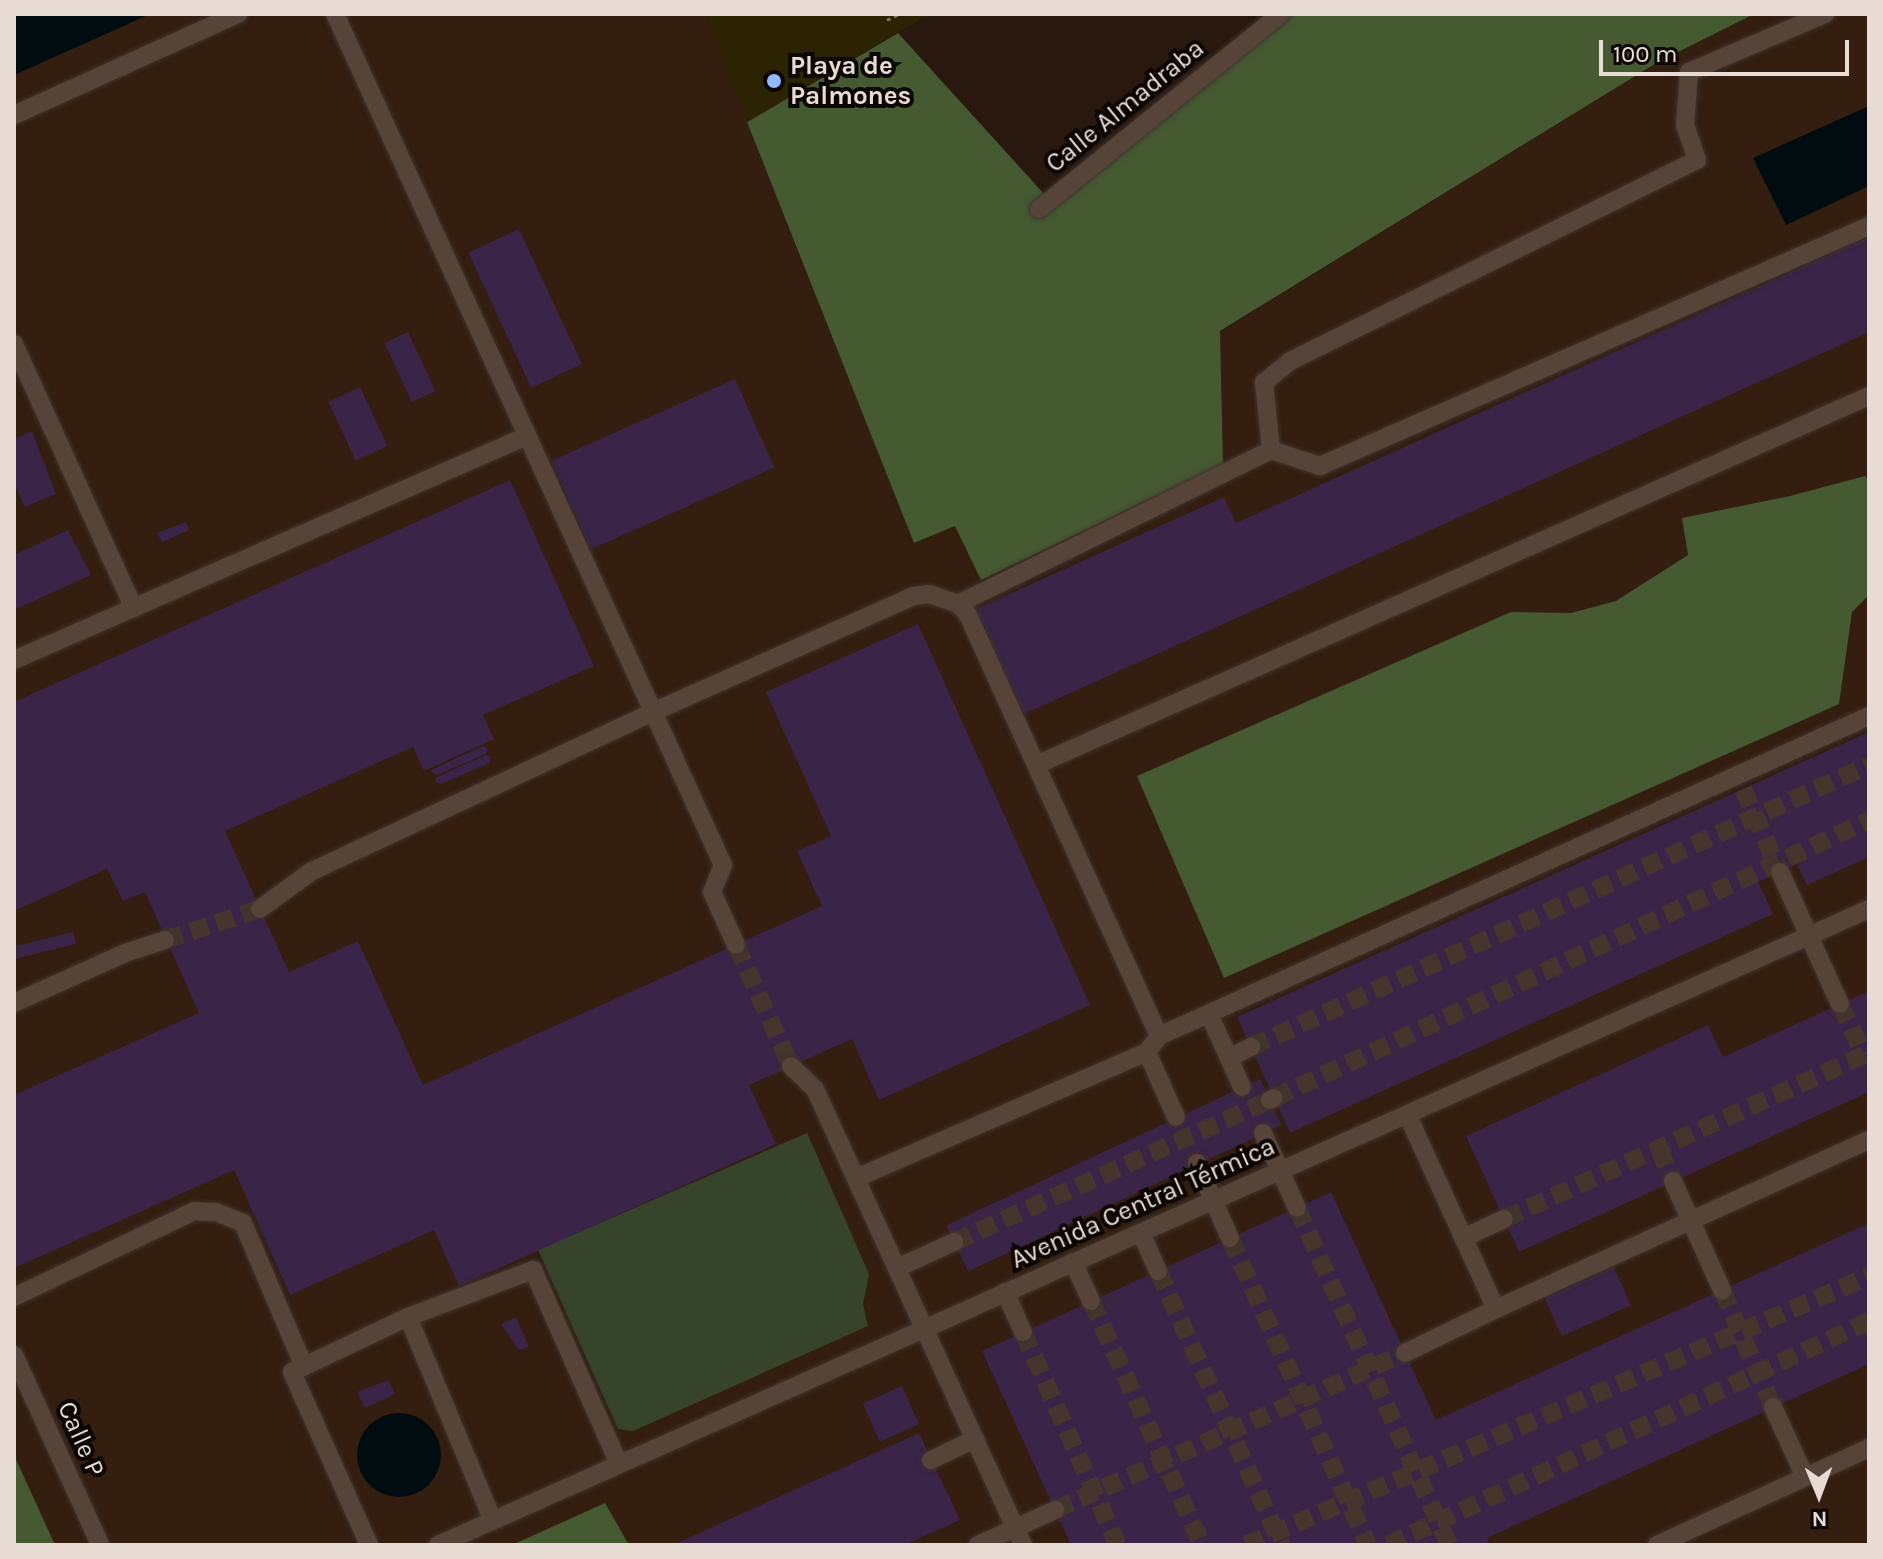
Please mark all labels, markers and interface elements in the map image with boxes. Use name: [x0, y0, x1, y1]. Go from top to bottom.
scale bar: [1603, 24, 1853, 74]
street label: Calle Almadraba: [1040, 33, 1210, 179]
text: 100 m: [1613, 40, 1678, 68]
place label: Playa de Palmones: [790, 50, 911, 112]
marker: Playa de Palmones: [765, 72, 783, 90]
street label: Avenida Central Térmica: [1006, 1131, 1280, 1275]
street label: Calle P: [51, 1397, 111, 1481]
north arrow: [1779, 1455, 1859, 1535]
text: N: [1811, 1506, 1828, 1532]

